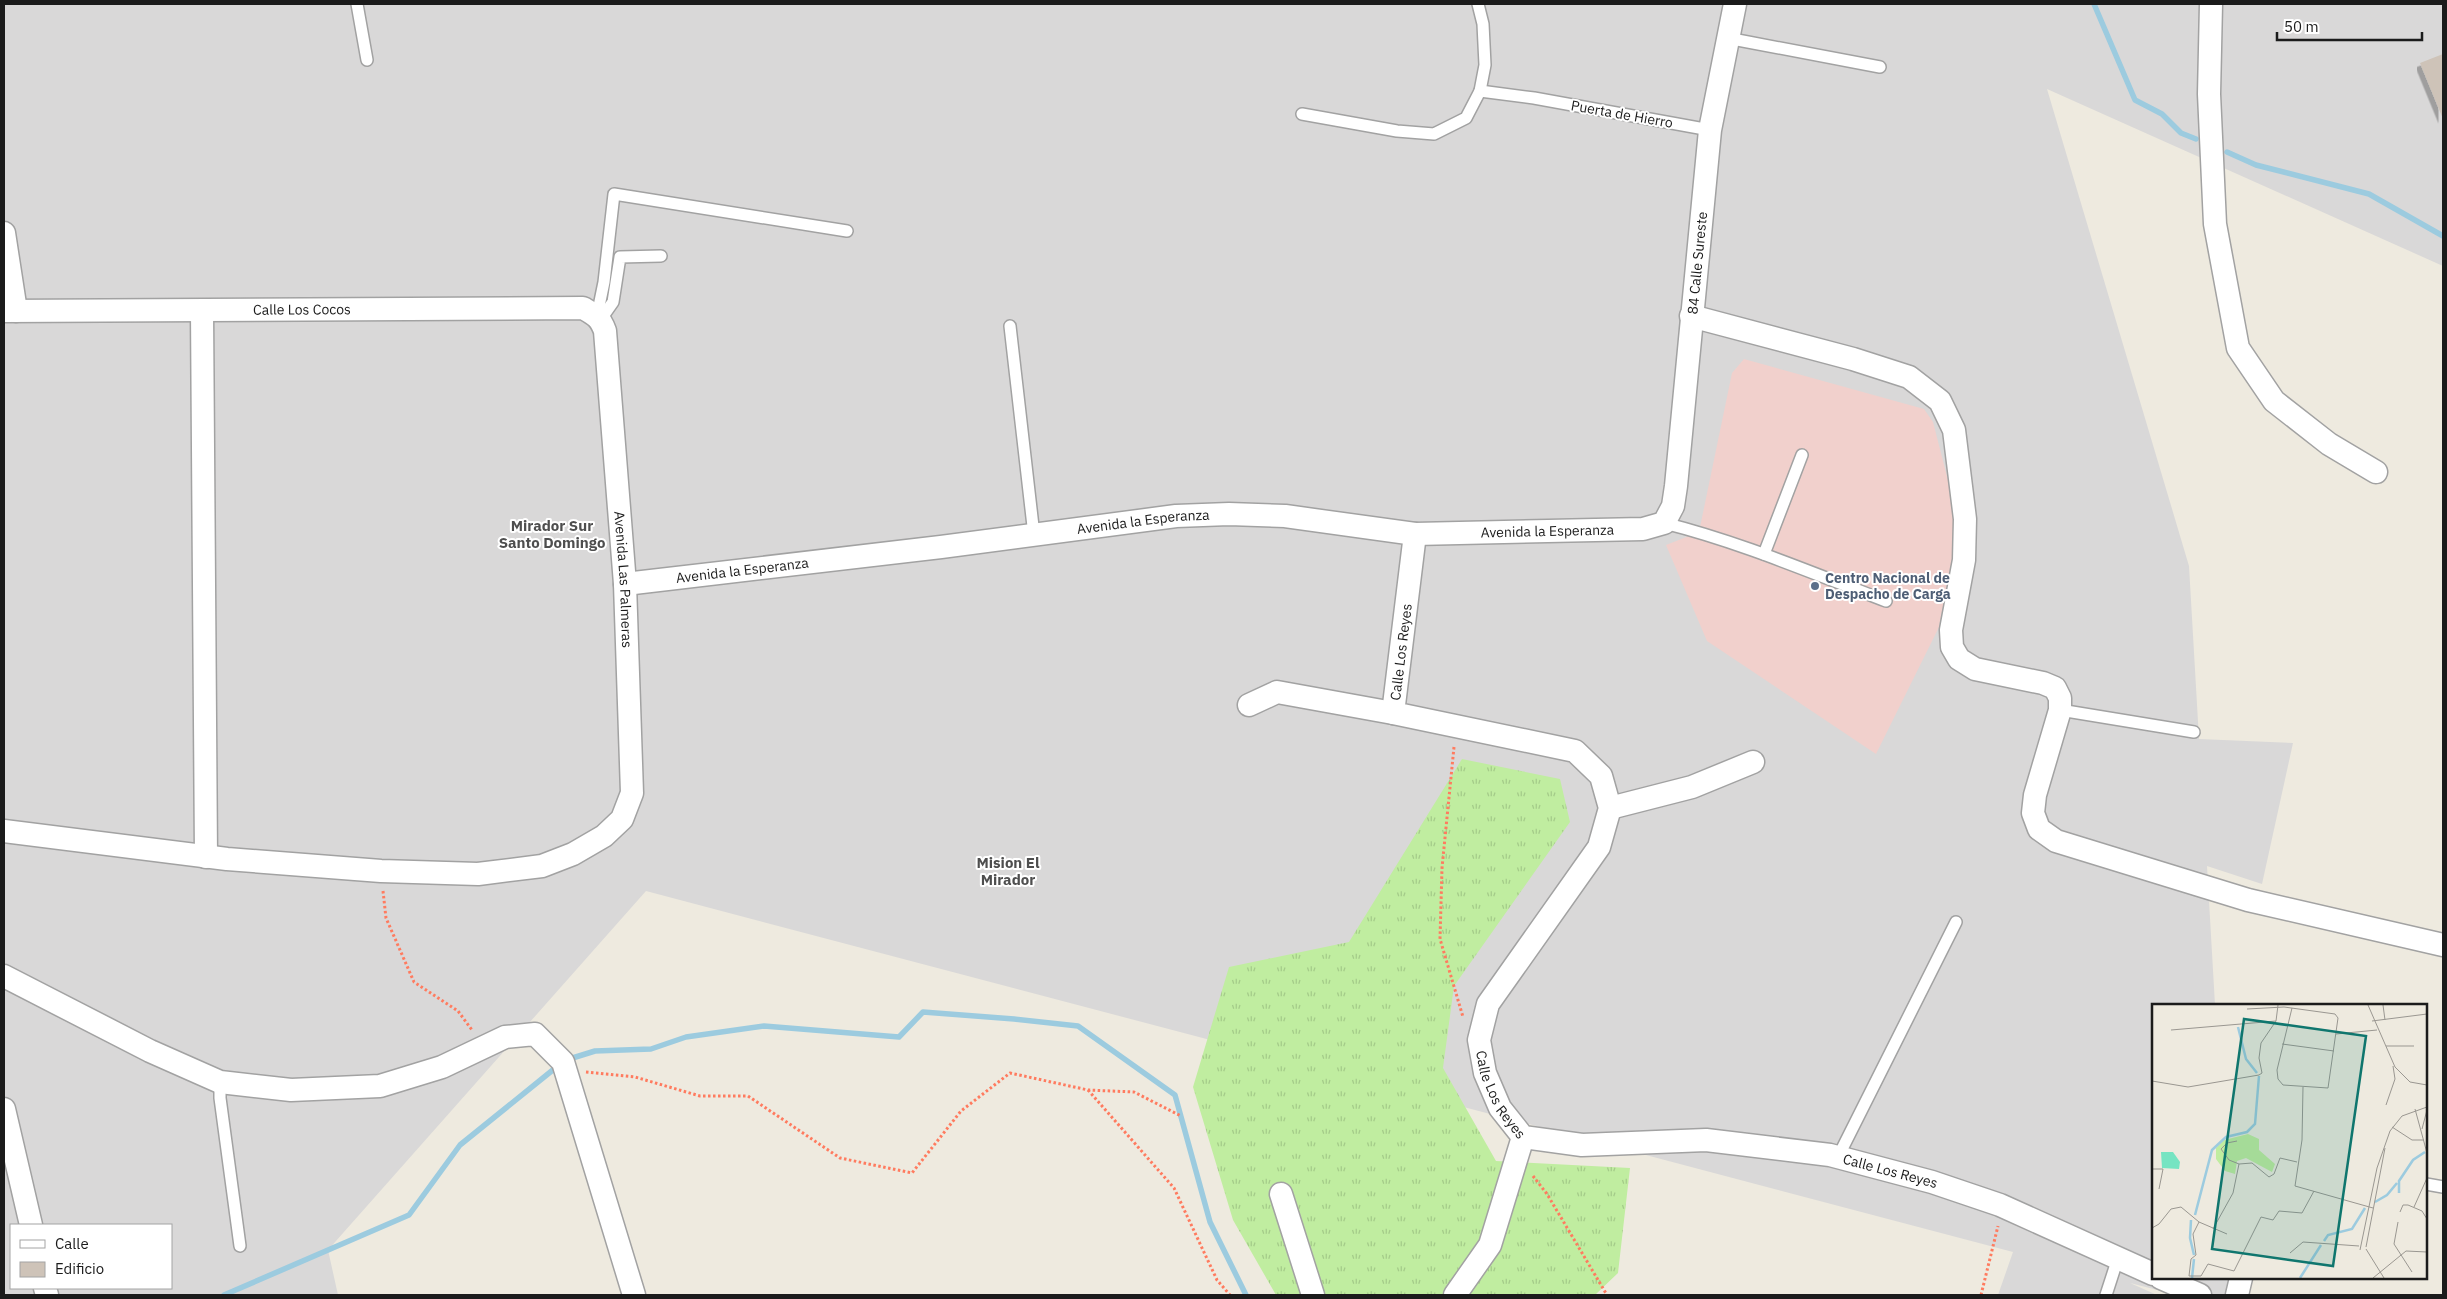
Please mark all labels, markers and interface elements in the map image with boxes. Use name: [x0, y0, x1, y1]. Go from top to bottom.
scale bar: [2277, 10, 2422, 42]
text: 50 m: [2284, 17, 2319, 36]
street label: Puerta de Hierro: [1570, 96, 1675, 132]
street label: 84 Calle Sureste: [1683, 210, 1711, 315]
street label: Calle Los Cocos: [253, 300, 351, 319]
street label: Avenida la Esperanza: [1076, 506, 1210, 538]
street label: Avenida Las Palmeras: [610, 510, 636, 648]
district label: Mirador Sur Santo Domingo: [499, 516, 605, 552]
street label: Avenida la Esperanza: [1481, 521, 1615, 542]
street label: Avenida la Esperanza: [675, 554, 810, 587]
place label: Centro Nacional de Despacho de Carga: [1825, 569, 1951, 603]
marker: Centro Nacional de Despacho de Carga: [1809, 580, 1821, 592]
street label: Calle Los Reyes: [1386, 602, 1416, 701]
district label: Mision El Mirador: [976, 853, 1040, 889]
inset map: [2152, 1004, 2427, 1279]
street label: Calle Los Reyes: [1472, 1049, 1530, 1142]
street label: Calle Los Reyes: [1841, 1150, 1940, 1192]
legend: [10, 1224, 172, 1289]
text: Calle: [55, 1234, 89, 1253]
text: Edificio: [55, 1259, 104, 1278]

